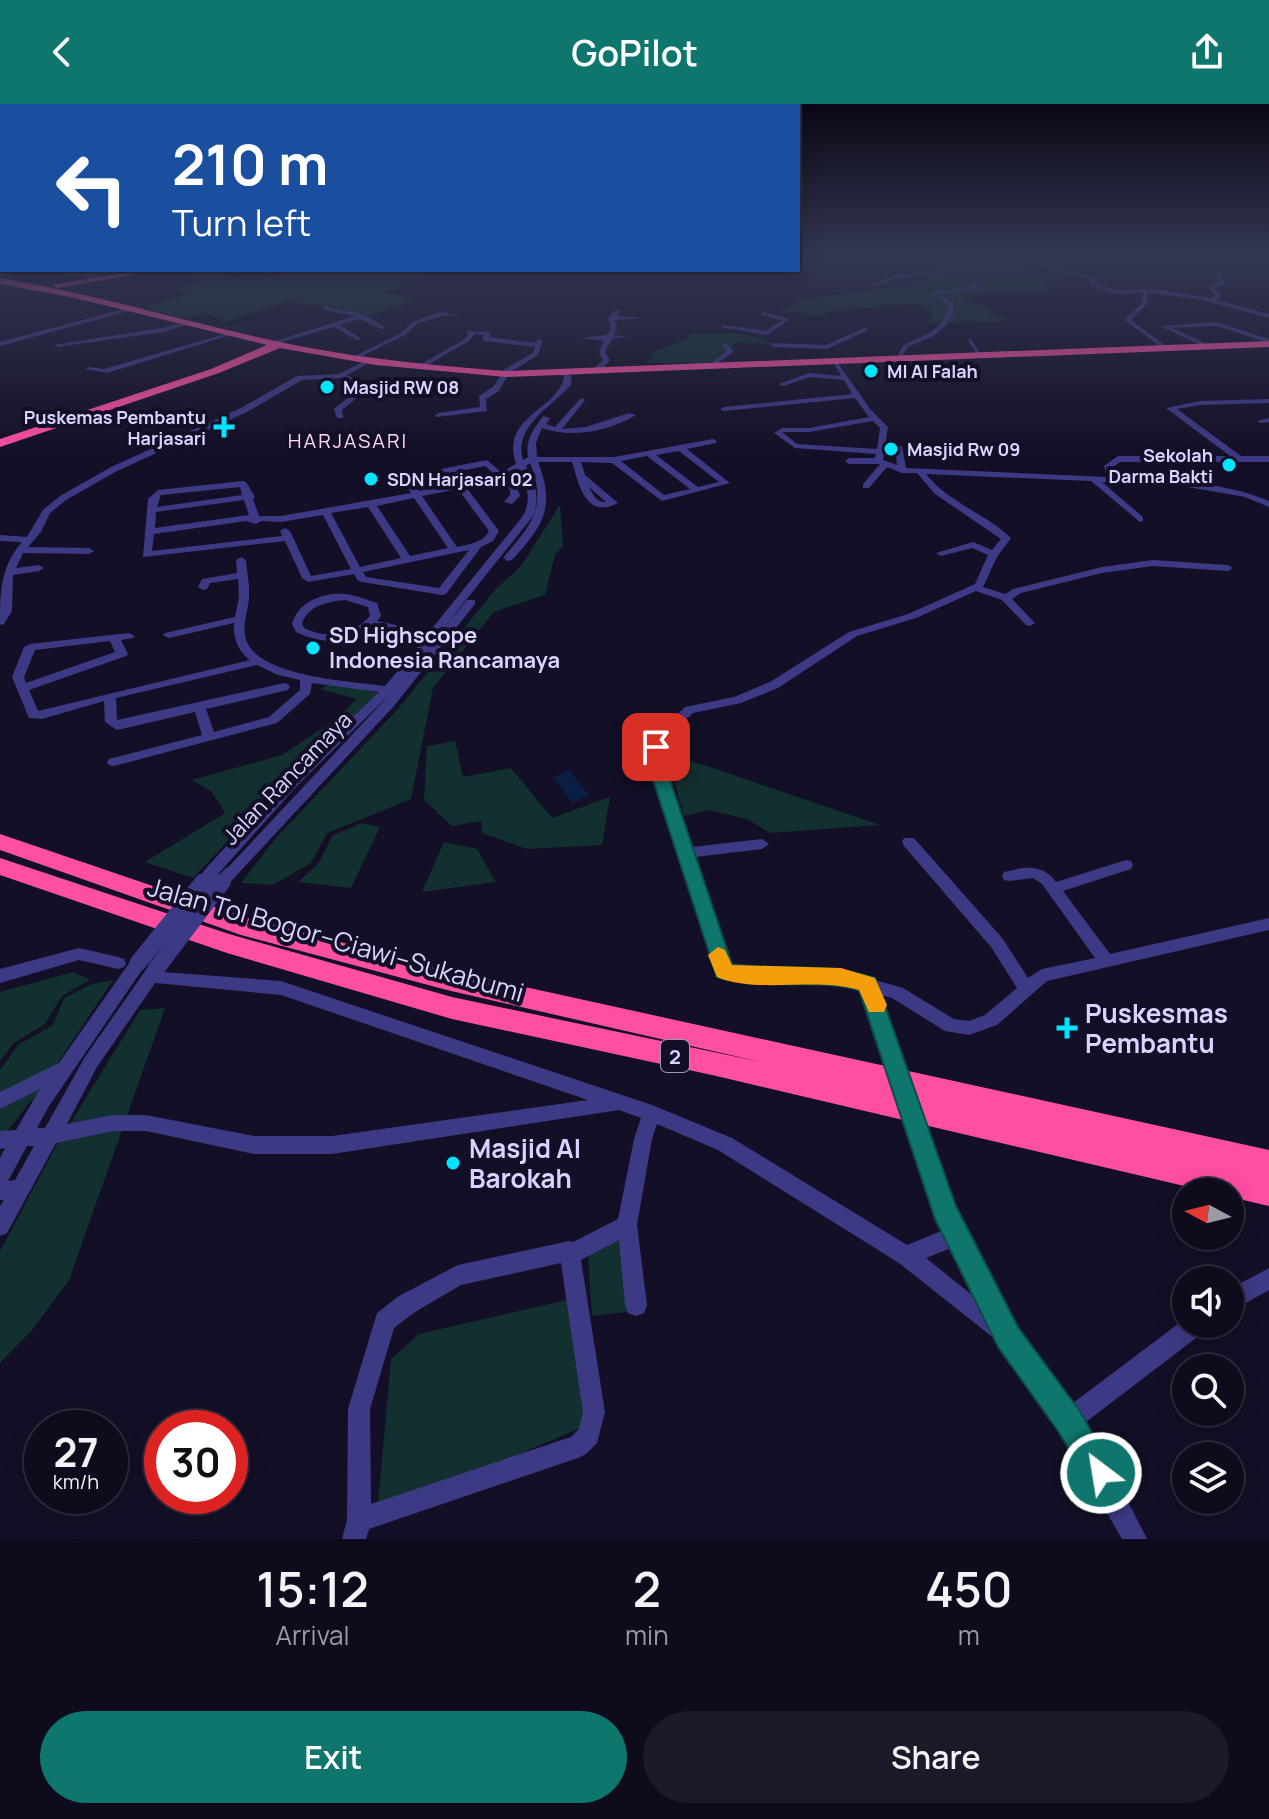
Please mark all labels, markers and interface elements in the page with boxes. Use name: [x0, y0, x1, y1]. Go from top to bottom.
text: GoPilot: [571, 28, 698, 77]
icon: back: [40, 30, 84, 74]
icon: share: [1185, 30, 1229, 74]
text: 210 m: [172, 125, 328, 202]
icon: left: [40, 136, 144, 240]
text: Turn left: [172, 198, 311, 247]
place label: MI Al Falah: [887, 359, 978, 383]
marker: MI Al Falah: [862, 362, 880, 380]
place label: Masjid RW 08: [343, 375, 459, 399]
marker: Masjid RW 08: [318, 378, 336, 396]
place label: Puskemas Pembantu Harjasari: [24, 405, 206, 450]
marker: Puskemas Pembantu Harjasari: [213, 416, 235, 438]
district label: HARJASARI: [288, 427, 408, 454]
place label: Masjid Rw 09: [907, 437, 1020, 461]
marker: Masjid Rw 09: [882, 440, 900, 458]
place label: Sekolah Darma Bakti: [1108, 443, 1213, 488]
marker: Sekolah Darma Bakti: [1220, 456, 1238, 474]
place label: SDN Harjasari 02: [387, 467, 533, 491]
marker: SDN Harjasari 02: [362, 470, 380, 488]
place label: SD Highscope Indonesia Rancamaya: [329, 620, 560, 675]
marker: SD Highscope Indonesia Rancamaya: [304, 639, 322, 657]
street label: Jalan Rancamaya: [216, 705, 358, 851]
pin: [622, 713, 690, 781]
icon: arrive: [634, 725, 678, 769]
street label: Jalan Tol Bogor–Ciawi–Sukabumi: [144, 868, 528, 1010]
place label: Puskesmas Pembantu: [1085, 995, 1228, 1061]
marker: Puskesmas Pembantu: [1056, 1017, 1078, 1039]
road number: 2: [661, 1040, 689, 1072]
place label: Masjid Al Barokah: [469, 1130, 581, 1196]
marker: Masjid Al Barokah: [444, 1154, 462, 1172]
north arrow: [1172, 1178, 1244, 1250]
map controls: [1172, 1178, 1244, 1514]
button: sound: [1172, 1266, 1244, 1338]
button: search: [1172, 1354, 1244, 1426]
speed limit sign: 30: [144, 1410, 248, 1514]
text: 27: [53, 1424, 99, 1479]
position arrow: [1059, 1431, 1143, 1515]
button: layers: [1172, 1442, 1244, 1514]
text: km/h: [53, 1468, 99, 1495]
text: 15:12: [256, 1556, 369, 1621]
text: 2: [633, 1556, 661, 1621]
text: 450: [925, 1556, 1013, 1621]
text: Arrival: [275, 1617, 350, 1653]
text: min: [625, 1617, 669, 1653]
text: m: [958, 1617, 980, 1653]
button: Exit: [40, 1711, 627, 1803]
button: Share: [643, 1711, 1229, 1803]

